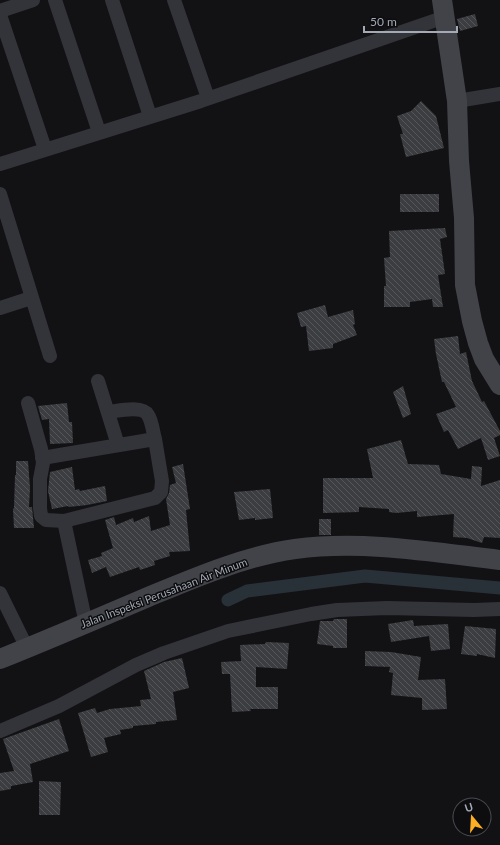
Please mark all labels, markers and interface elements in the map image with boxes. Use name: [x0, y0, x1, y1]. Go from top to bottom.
scale bar: [364, 8, 457, 34]
text: 50 m: [370, 14, 397, 29]
street label: Jalan Inspeksi Perusahaan Air Minum: [79, 555, 249, 630]
north arrow: [452, 797, 492, 837]
text: U: [463, 800, 475, 814]

